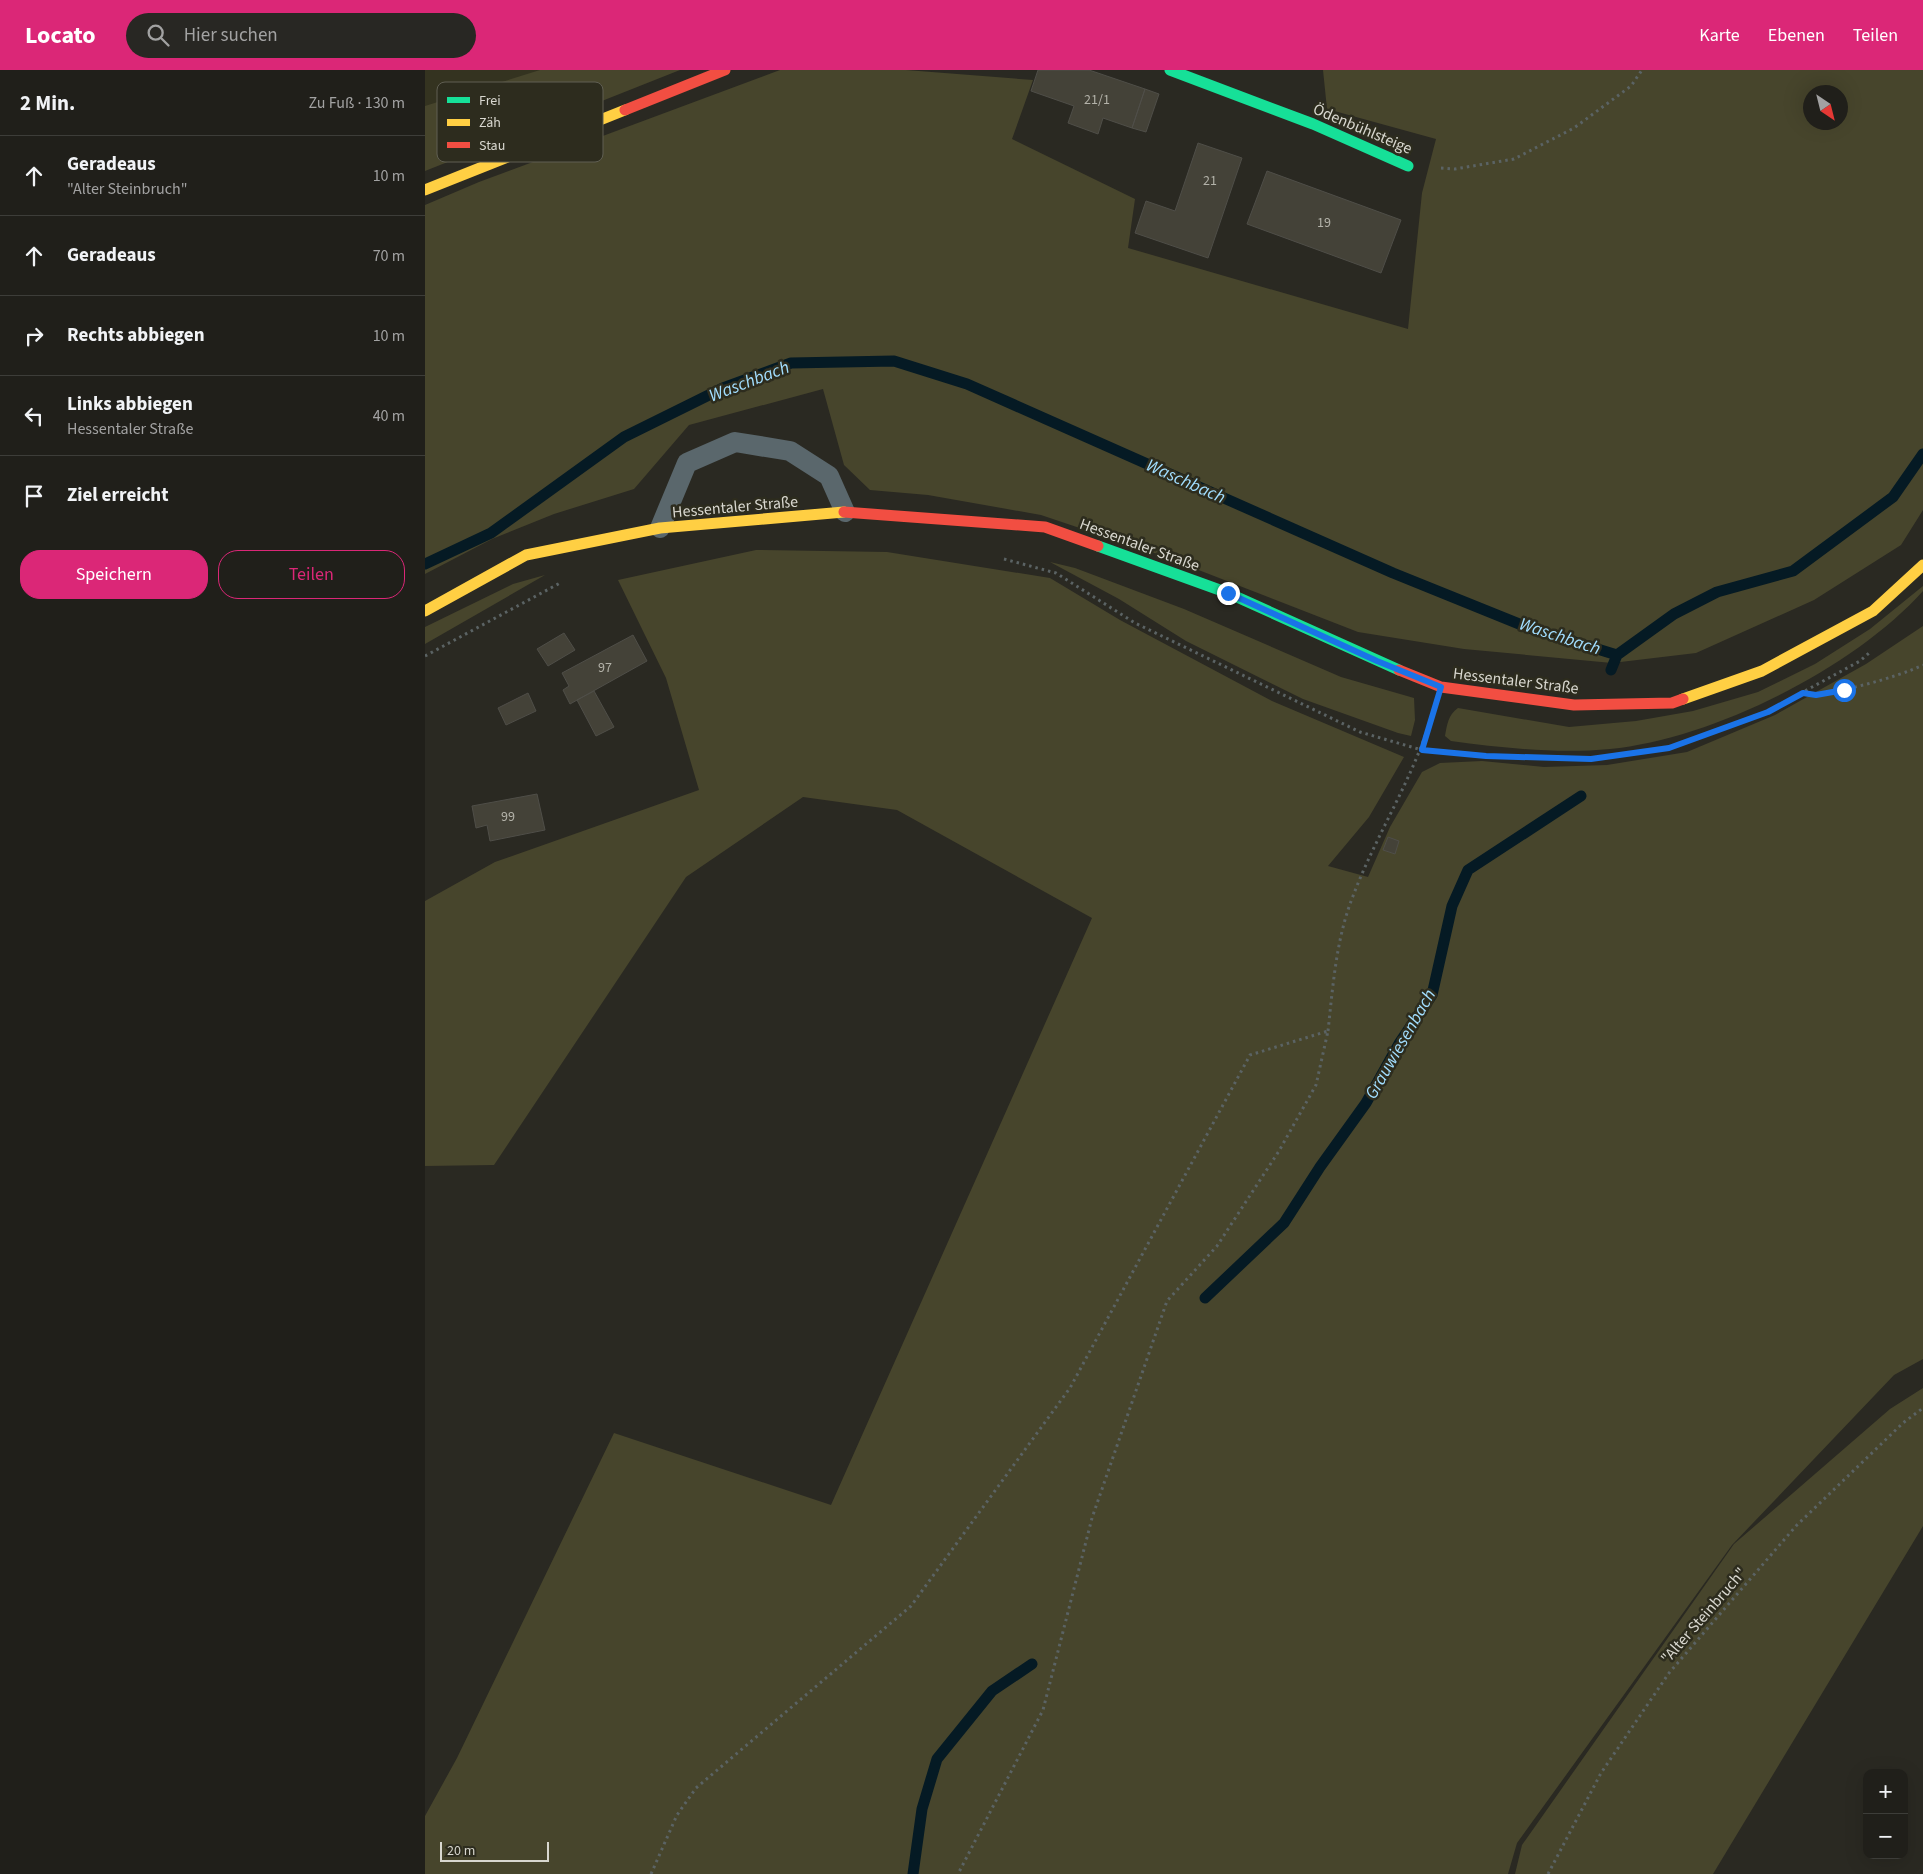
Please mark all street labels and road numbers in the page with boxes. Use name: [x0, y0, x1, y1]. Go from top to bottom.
street label: Ödenbühlsteige: [1310, 98, 1416, 160]
street label: Hessentaler Straße: [671, 491, 799, 523]
street label: Hessentaler Straße: [1077, 513, 1203, 577]
street label: Hessentaler Straße: [1452, 662, 1580, 700]
street label: "Alter Steinbruch": [1656, 1563, 1752, 1668]

